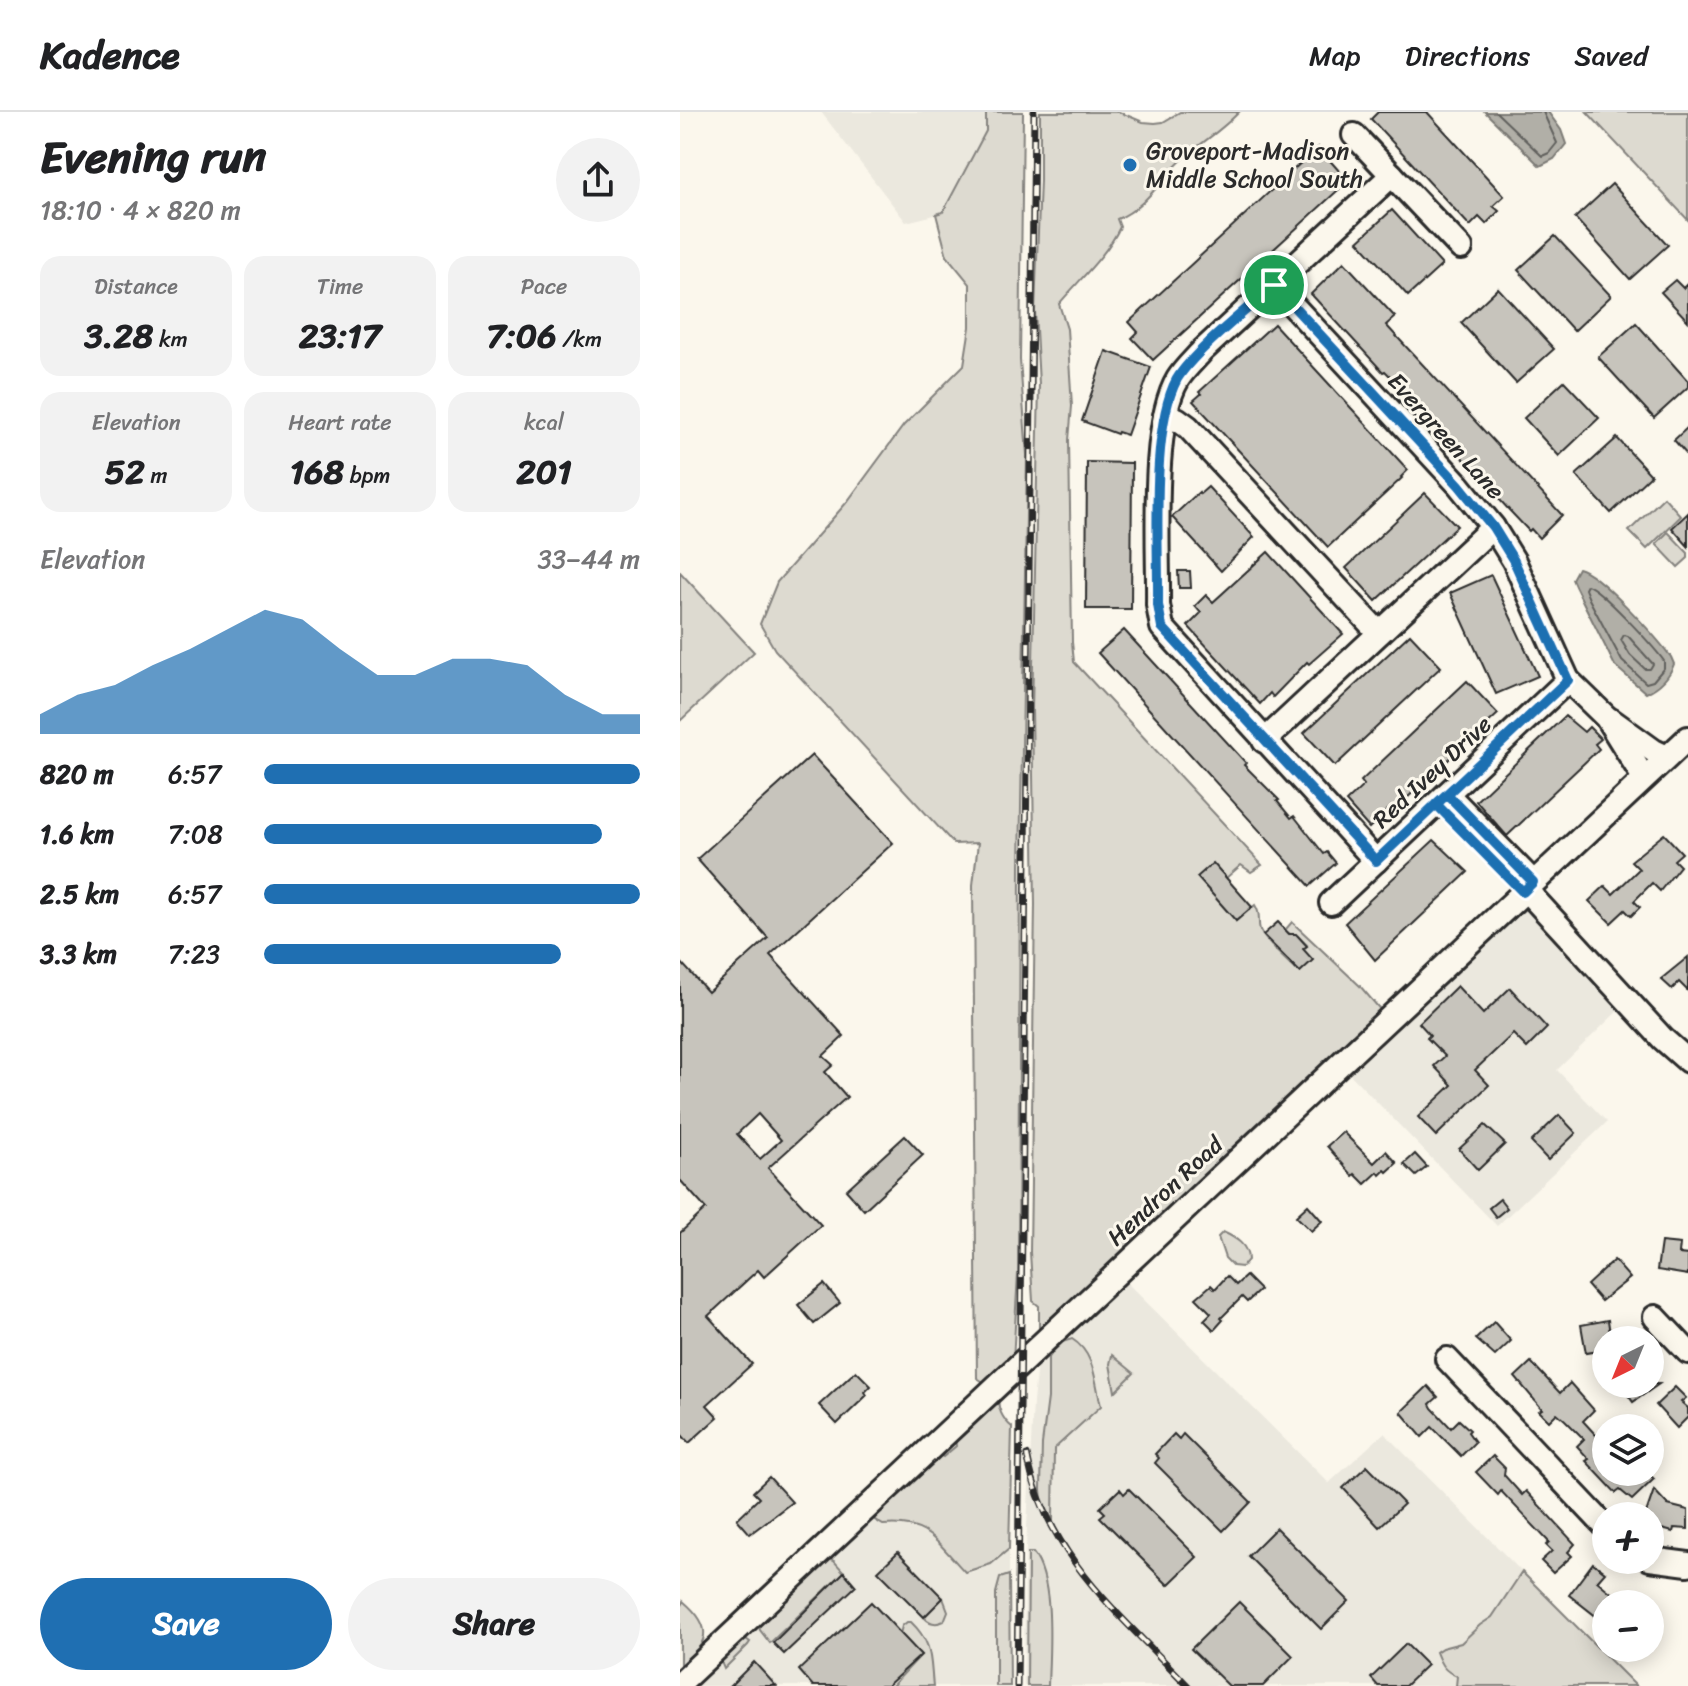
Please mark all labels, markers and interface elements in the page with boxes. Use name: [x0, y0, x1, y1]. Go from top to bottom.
text: Kadence: [40, 22, 180, 89]
text: Map: [1309, 31, 1361, 80]
text: Directions: [1405, 31, 1530, 80]
text: Saved: [1574, 31, 1648, 80]
text: Evening run: [40, 118, 266, 196]
place label: Groveport-Madison Middle School South: [1146, 130, 1363, 200]
button: share: [556, 138, 640, 222]
marker: Groveport-Madison Middle School South: [1121, 156, 1139, 174]
text: 18:10 · 4 × 820 m: [40, 187, 241, 233]
pin: [1240, 251, 1308, 319]
icon: arrive: [1252, 263, 1296, 307]
text: Distance: [94, 267, 178, 306]
text: Time: [317, 267, 363, 306]
text: Pace: [521, 267, 567, 306]
text: 3.28: [84, 306, 153, 366]
text: 23:17: [299, 306, 381, 366]
text: 7:06: [486, 306, 557, 366]
text: km: [153, 320, 188, 359]
text: /km: [557, 320, 602, 359]
street label: Evergreen Lane: [1377, 362, 1515, 510]
text: Elevation: [91, 403, 181, 442]
text: Heart rate: [288, 403, 392, 442]
text: kcal: [524, 403, 564, 442]
text: 52: [104, 442, 145, 502]
text: 168: [290, 442, 344, 502]
text: 201: [516, 442, 572, 502]
text: m: [145, 456, 168, 495]
text: bpm: [344, 456, 390, 495]
text: Elevation: [40, 536, 145, 582]
text: 33–44 m: [537, 536, 640, 582]
street label: Red Ivey Drive: [1362, 705, 1502, 839]
text: 820 m: [40, 751, 114, 797]
text: 6:57: [168, 751, 221, 797]
text: 1.6 km: [40, 811, 114, 857]
text: 7:08: [168, 811, 223, 857]
text: 2.5 km: [40, 871, 119, 917]
text: 6:57: [168, 871, 221, 917]
text: 3.3 km: [40, 931, 117, 977]
text: 7:23: [168, 931, 220, 977]
street label: Hendron Road: [1097, 1125, 1234, 1257]
north arrow: [1592, 1326, 1664, 1398]
map controls: [1592, 1326, 1664, 1662]
button: layers: [1592, 1414, 1664, 1486]
button: +: [1592, 1502, 1664, 1574]
button: Save: [40, 1578, 332, 1670]
button: Share: [348, 1578, 640, 1670]
button: −: [1592, 1590, 1664, 1662]

